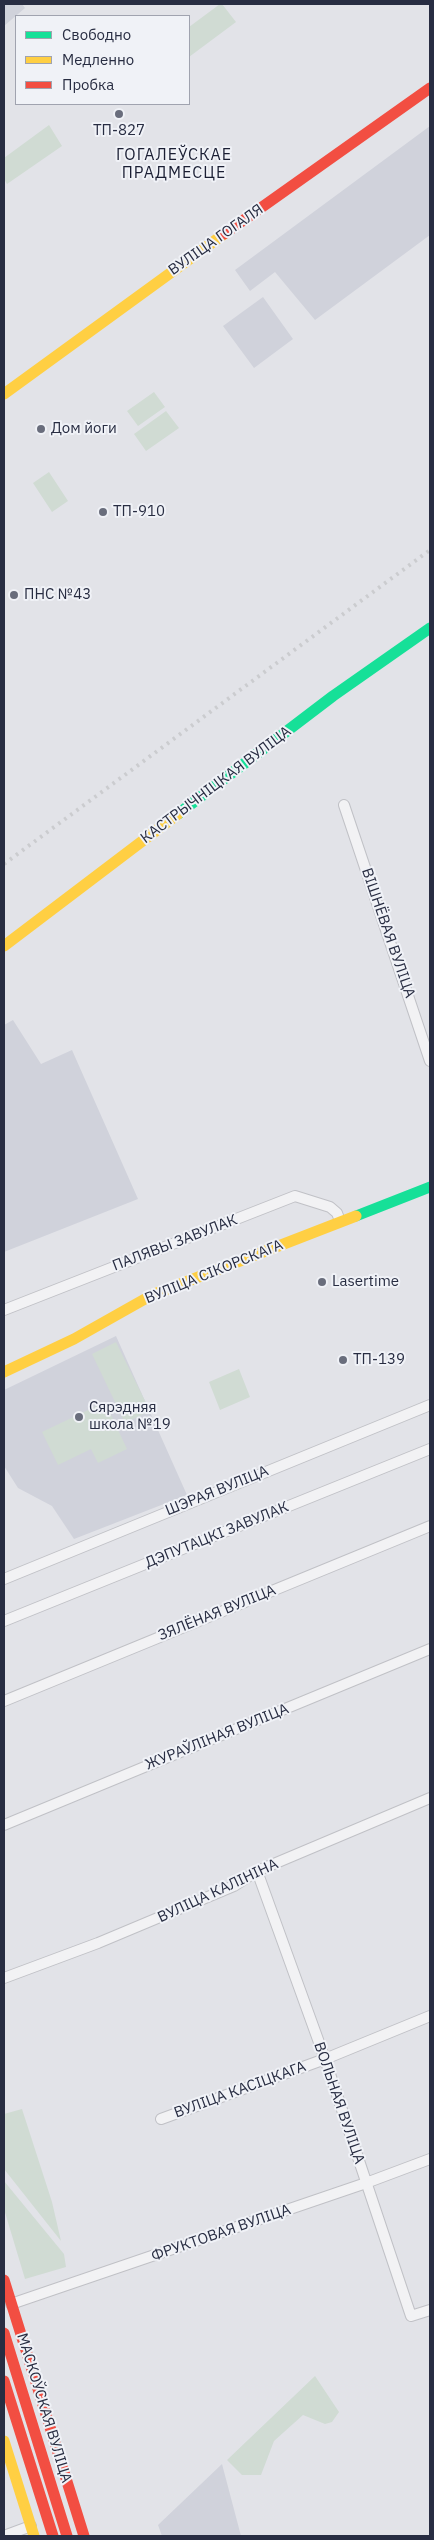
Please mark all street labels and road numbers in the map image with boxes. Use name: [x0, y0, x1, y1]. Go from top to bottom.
street label: ВУЛІЦА ГОГАЛЯ: [165, 201, 267, 279]
street label: КАСТРЫЧНІЦКАЯ ВУЛІЦА: [137, 723, 295, 847]
street label: ВІШНЁВАЯ ВУЛІЦА: [357, 866, 419, 1000]
street label: ПАЛЯВЫ ЗАВУЛАК: [110, 1211, 240, 1275]
street label: ВУЛІЦА СІКОРСКАГА: [142, 1236, 286, 1308]
street label: ШЭРАЯ ВУЛІЦА: [163, 1462, 271, 1520]
street label: ДЭПУТАЦКІ ЗАВУЛАК: [143, 1498, 291, 1572]
street label: ЗЯЛЁНАЯ ВУЛІЦА: [156, 1581, 278, 1645]
street label: ЖУРАЎЛІНАЯ ВУЛІЦА: [143, 1700, 291, 1774]
street label: ВУЛІЦА КАЛІНІНА: [155, 1855, 281, 1927]
street label: ВОЛЬНАЯ ВУЛІЦА: [310, 2040, 368, 2166]
street label: ВУЛІЦА КАСІЦКАГА: [172, 2058, 308, 2122]
street label: ФРУКТОВАЯ ВУЛІЦА: [149, 2201, 293, 2265]
street label: МАСКОЎСКАЯ ВУЛІЦА: [13, 2331, 75, 2485]

